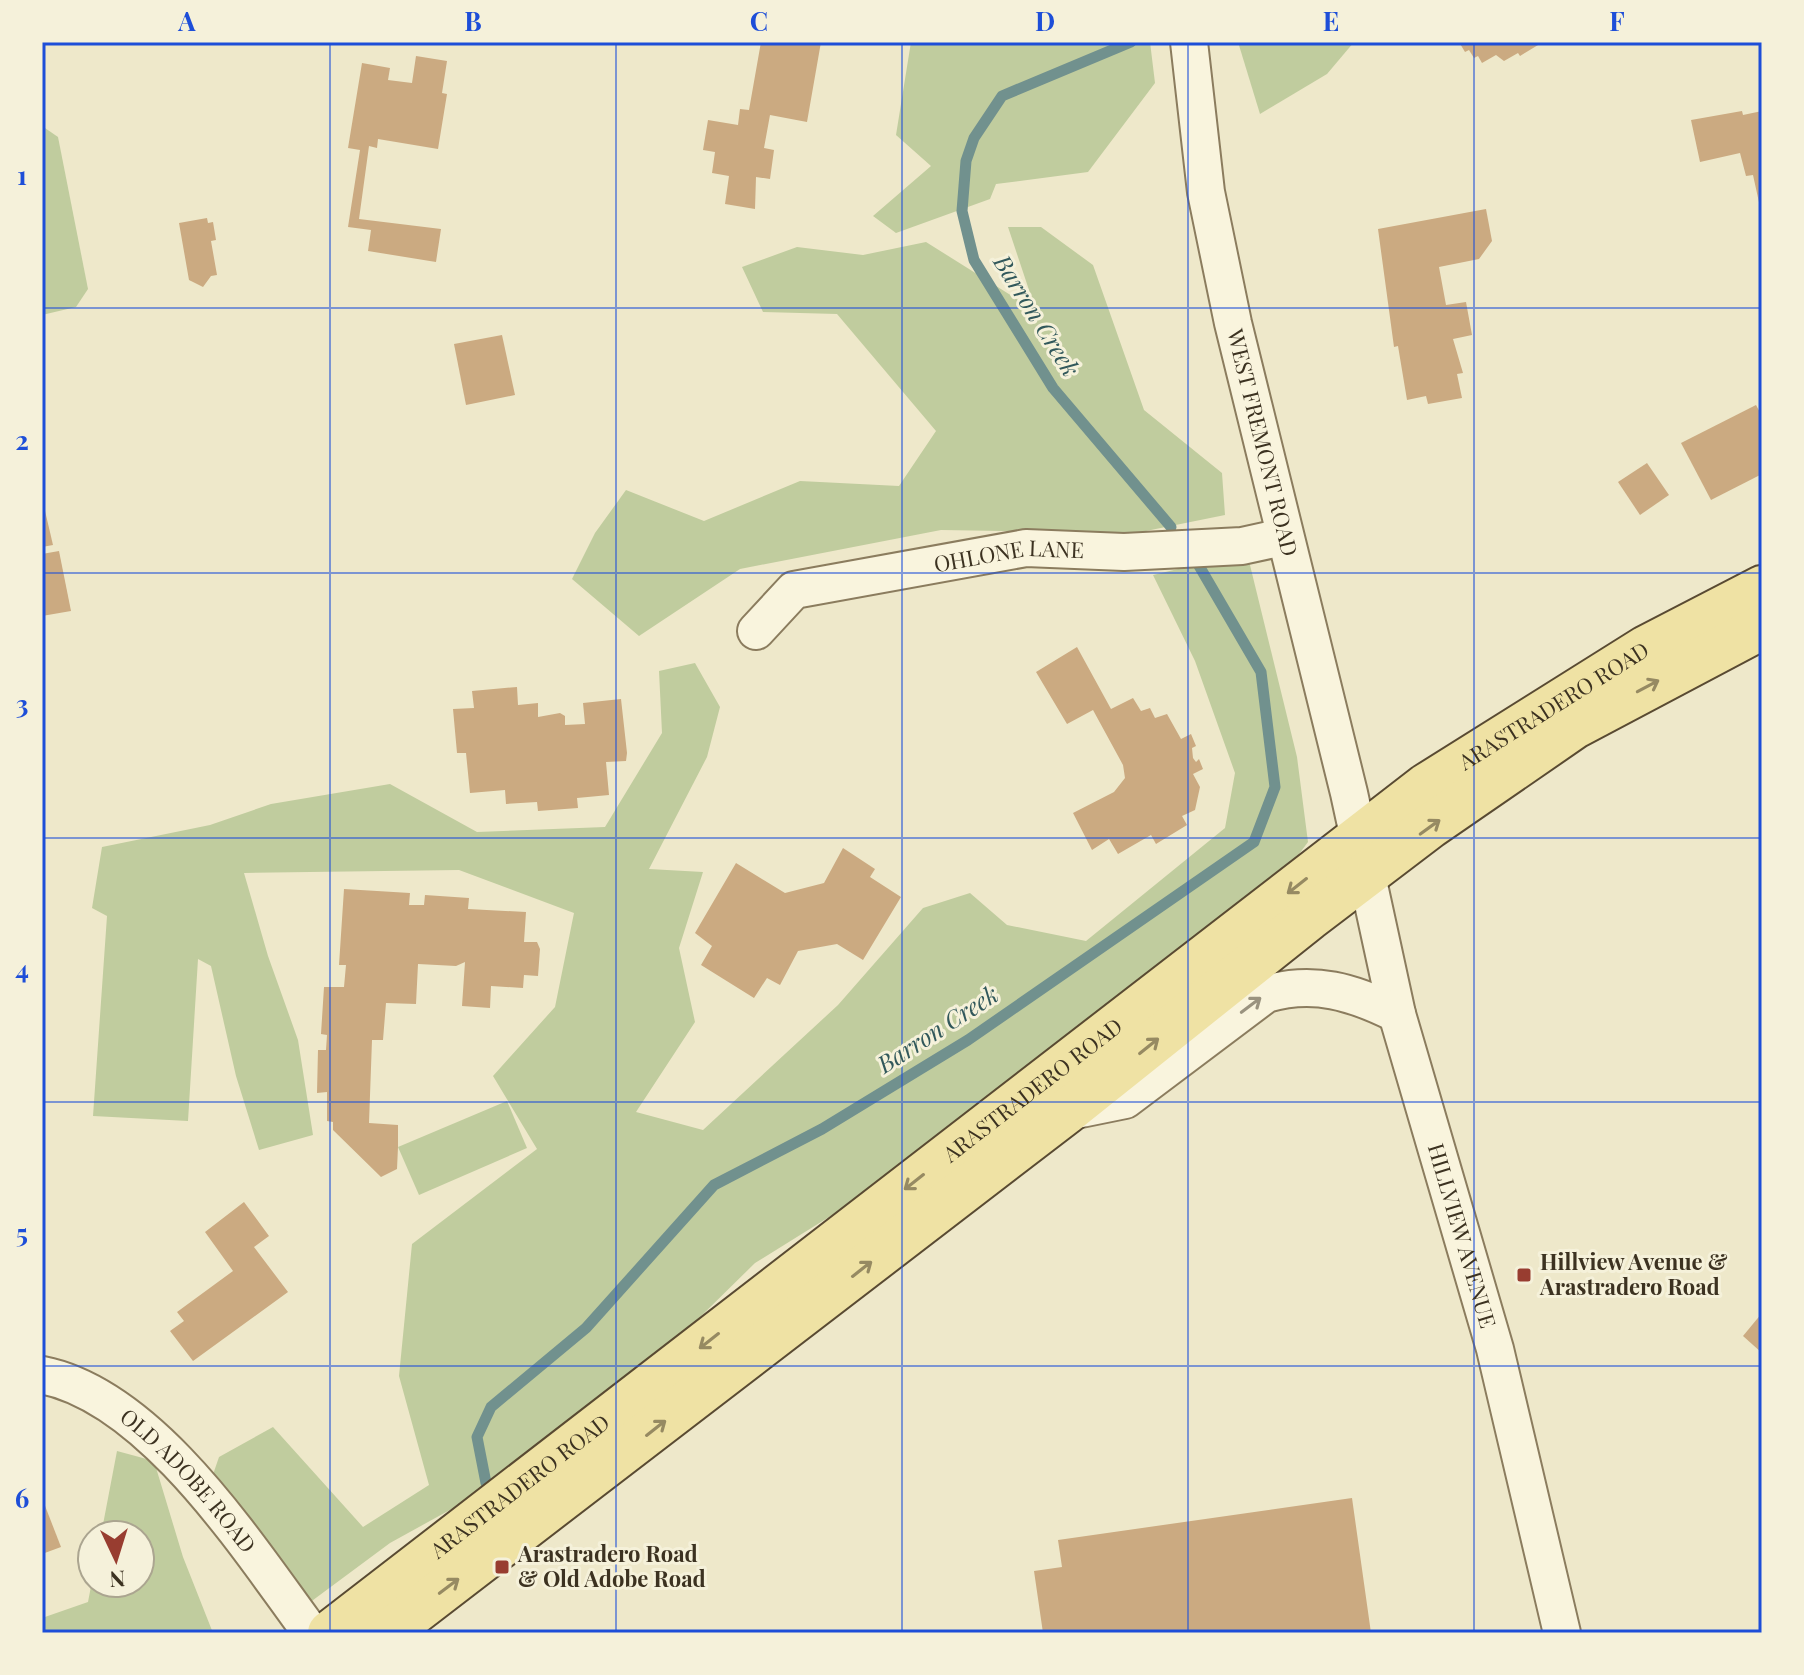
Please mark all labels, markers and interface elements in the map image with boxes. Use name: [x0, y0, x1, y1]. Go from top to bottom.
text: A: [177, 3, 196, 38]
text: B: [464, 3, 482, 38]
text: C: [750, 3, 768, 38]
text: D: [1035, 3, 1055, 38]
text: E: [1323, 3, 1339, 38]
text: F: [1609, 3, 1625, 38]
text: 1: [17, 157, 27, 192]
water label: Barron Creek: [987, 247, 1088, 382]
street label: WEST FREMONT ROAD: [1221, 325, 1306, 559]
text: 2: [15, 422, 29, 457]
street label: OHLONE LANE: [931, 532, 1085, 578]
street label: ARASTRADERO ROAD: [1451, 634, 1654, 777]
one-way arrow: [1636, 678, 1659, 694]
text: 3: [16, 686, 28, 721]
one-way arrow: [1418, 819, 1440, 835]
one-way arrow: [1287, 878, 1309, 895]
text: 4: [15, 951, 29, 986]
water label: Barron Creek: [869, 977, 1004, 1080]
one-way arrow: [1240, 996, 1261, 1013]
street label: ARASTRADERO ROAD: [935, 1010, 1128, 1169]
one-way arrow: [1138, 1037, 1159, 1055]
street label: HILLVIEW AVENUE: [1422, 1140, 1504, 1331]
one-way arrow: [904, 1173, 925, 1191]
text: 5: [16, 1215, 28, 1250]
place label: Hillview Avenue & Arastradero Road: [1539, 1246, 1728, 1301]
one-way arrow: [851, 1261, 872, 1278]
marker: Hillview Avenue & Arastradero Road: [1515, 1266, 1533, 1284]
one-way arrow: [699, 1332, 720, 1350]
street label: OLD ADOBE ROAD: [114, 1401, 263, 1558]
street label: ARASTRADERO ROAD: [422, 1406, 615, 1565]
one-way arrow: [644, 1419, 666, 1436]
text: 6: [15, 1480, 29, 1515]
north arrow: [76, 1519, 156, 1599]
place label: Arastradero Road & Old Adobe Road: [517, 1538, 706, 1593]
marker: Arastradero Road & Old Adobe Road: [493, 1558, 511, 1576]
text: N: [108, 1564, 126, 1595]
one-way arrow: [438, 1577, 459, 1594]

